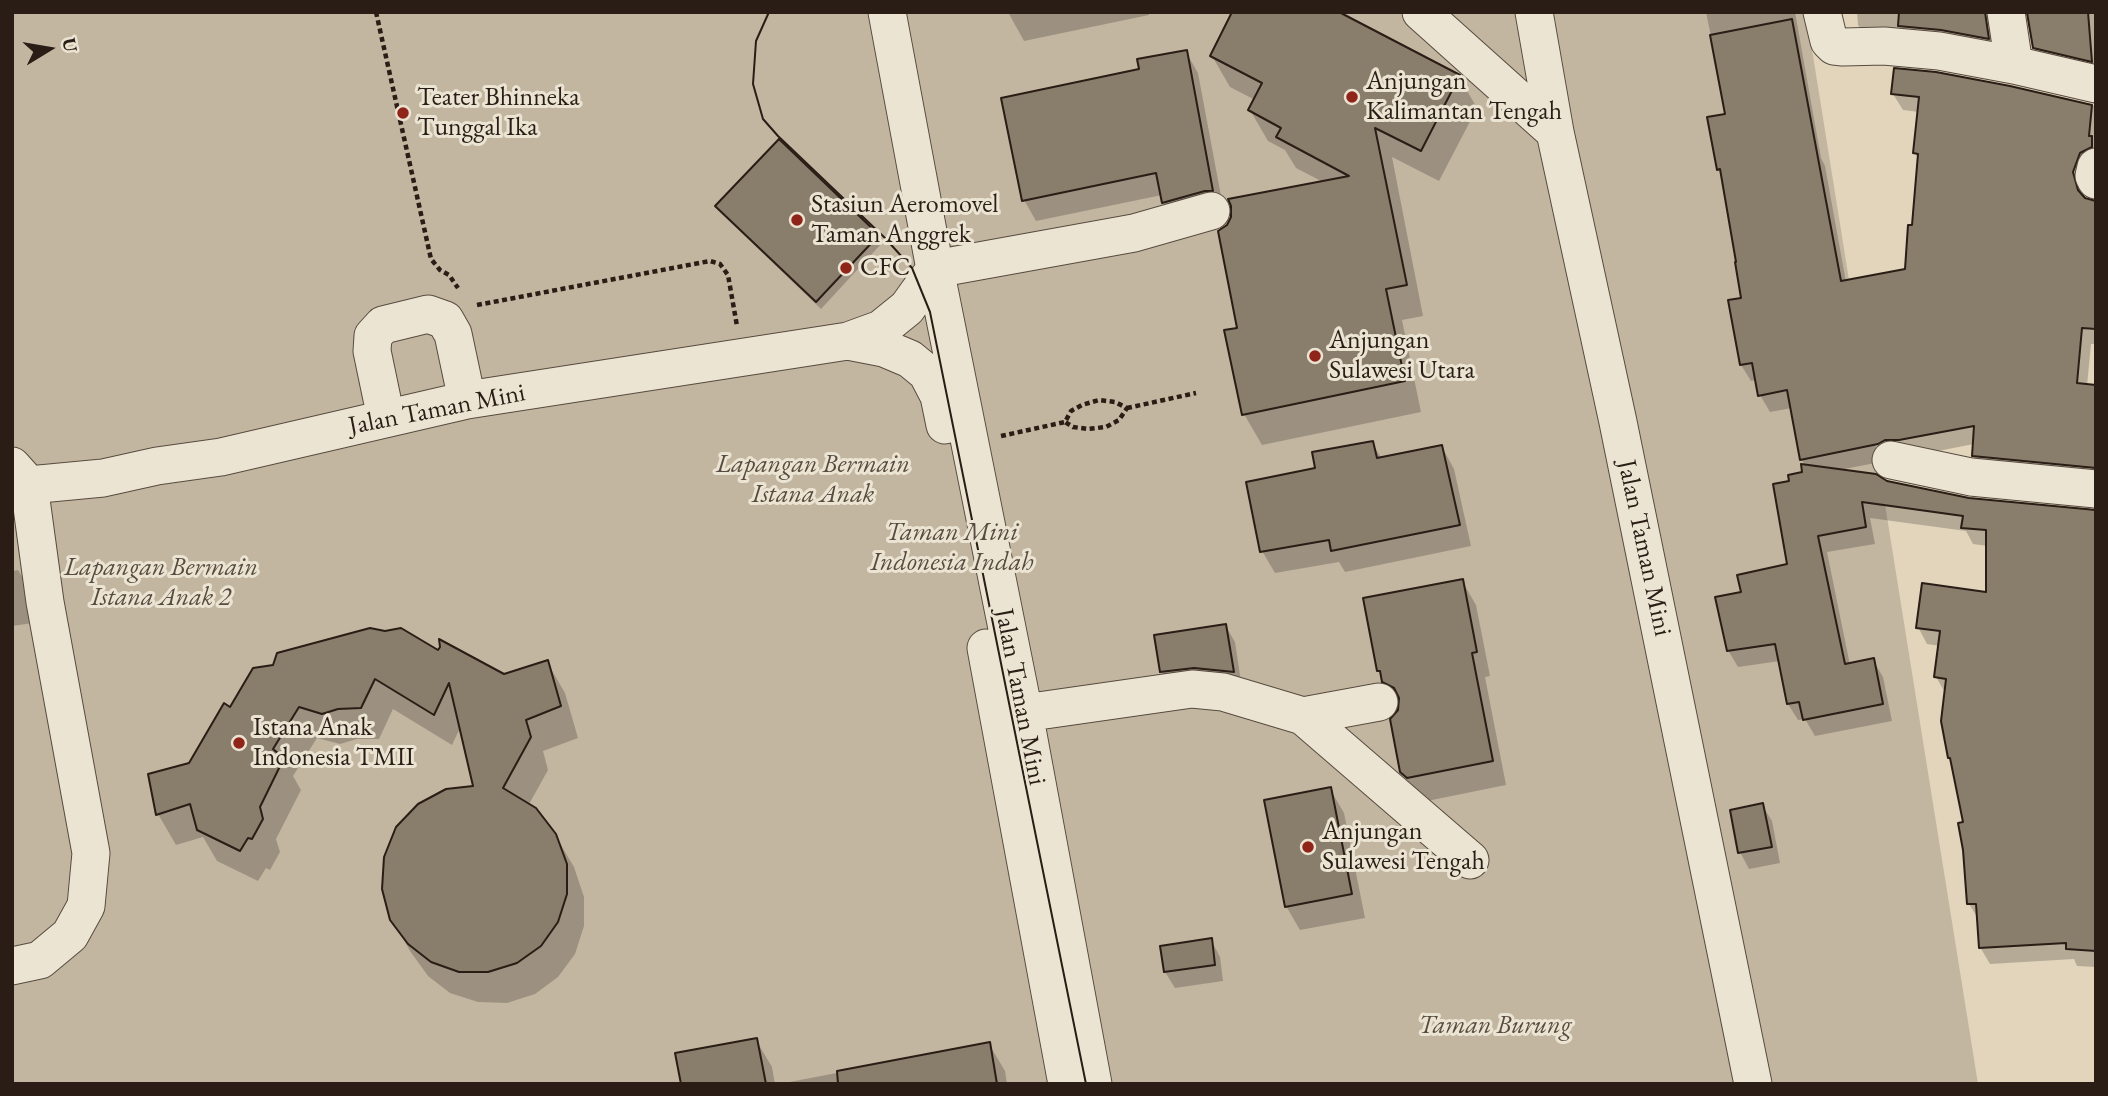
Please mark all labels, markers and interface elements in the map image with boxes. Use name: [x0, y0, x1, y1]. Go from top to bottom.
north arrow: [14, 14, 84, 84]
text: U: [56, 36, 84, 54]
place label: Anjungan Kalimantan Tengah: [1366, 66, 1562, 128]
place label: Teater Bhinneka Tunggal Ika: [417, 82, 580, 144]
marker: Anjungan Kalimantan Tengah: [1344, 89, 1360, 105]
marker: Teater Bhinneka Tunggal Ika: [395, 105, 411, 121]
place label: Stasiun Aeromovel Taman Anggrek: [811, 189, 999, 250]
marker: Stasiun Aeromovel Taman Anggrek: [789, 212, 805, 228]
place label: CFC: [860, 252, 910, 284]
marker: CFC: [838, 260, 854, 276]
place label: Anjungan Sulawesi Utara: [1329, 325, 1475, 386]
marker: Anjungan Sulawesi Utara: [1307, 348, 1323, 364]
street label: Jalan Taman Mini: [346, 378, 528, 442]
park label: Lapangan Bermain Istana Anak: [716, 449, 910, 510]
street label: Jalan Taman Mini: [1610, 457, 1678, 639]
park label: Taman Mini Indonesia Indah: [870, 517, 1034, 578]
park label: Lapangan Bermain Istana Anak 2: [64, 552, 258, 614]
street label: Jalan Taman Mini: [988, 606, 1052, 788]
place label: Istana Anak Indonesia TMII: [253, 712, 414, 774]
marker: Istana Anak Indonesia TMII: [231, 735, 247, 751]
place label: Anjungan Sulawesi Tengah: [1322, 816, 1485, 878]
marker: Anjungan Sulawesi Tengah: [1300, 839, 1316, 855]
park label: Taman Burung: [1419, 1010, 1571, 1042]

